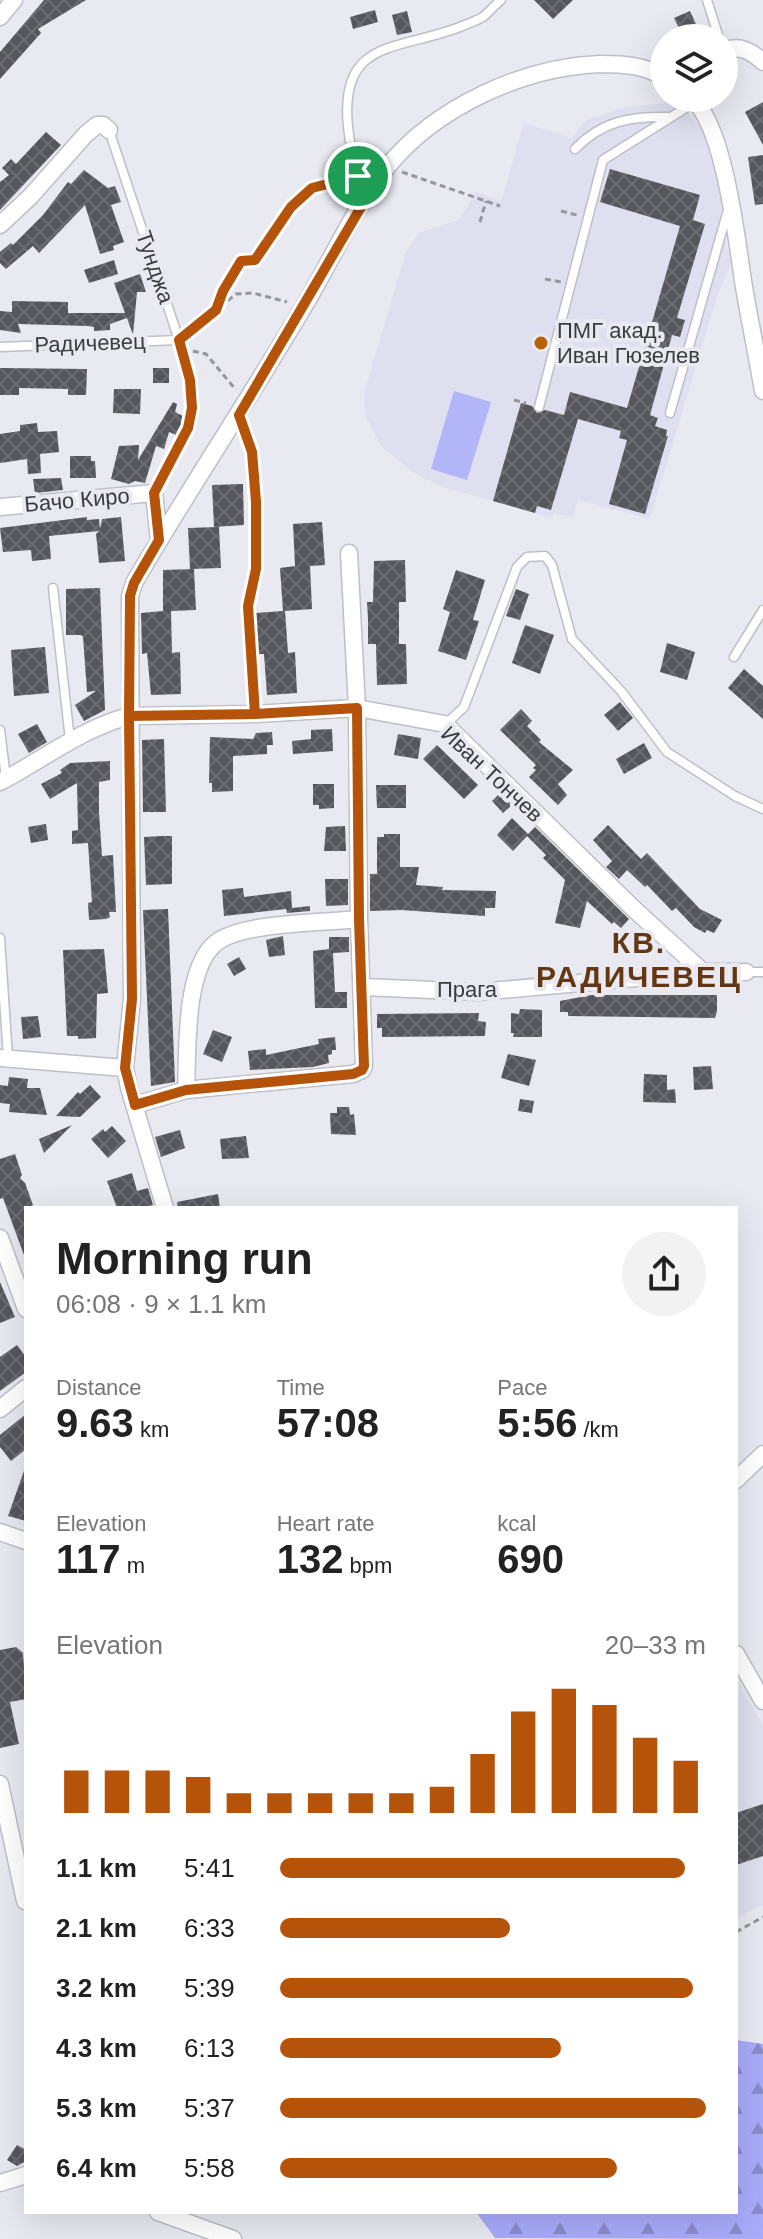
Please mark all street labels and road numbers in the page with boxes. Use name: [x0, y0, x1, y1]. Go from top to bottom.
street label: Тунджа: [131, 227, 179, 307]
street label: Радичевец: [34, 329, 146, 357]
street label: Бачо Киро: [23, 483, 131, 517]
street label: Иван Тончев: [436, 721, 548, 827]
street label: Прага: [437, 977, 498, 1002]

